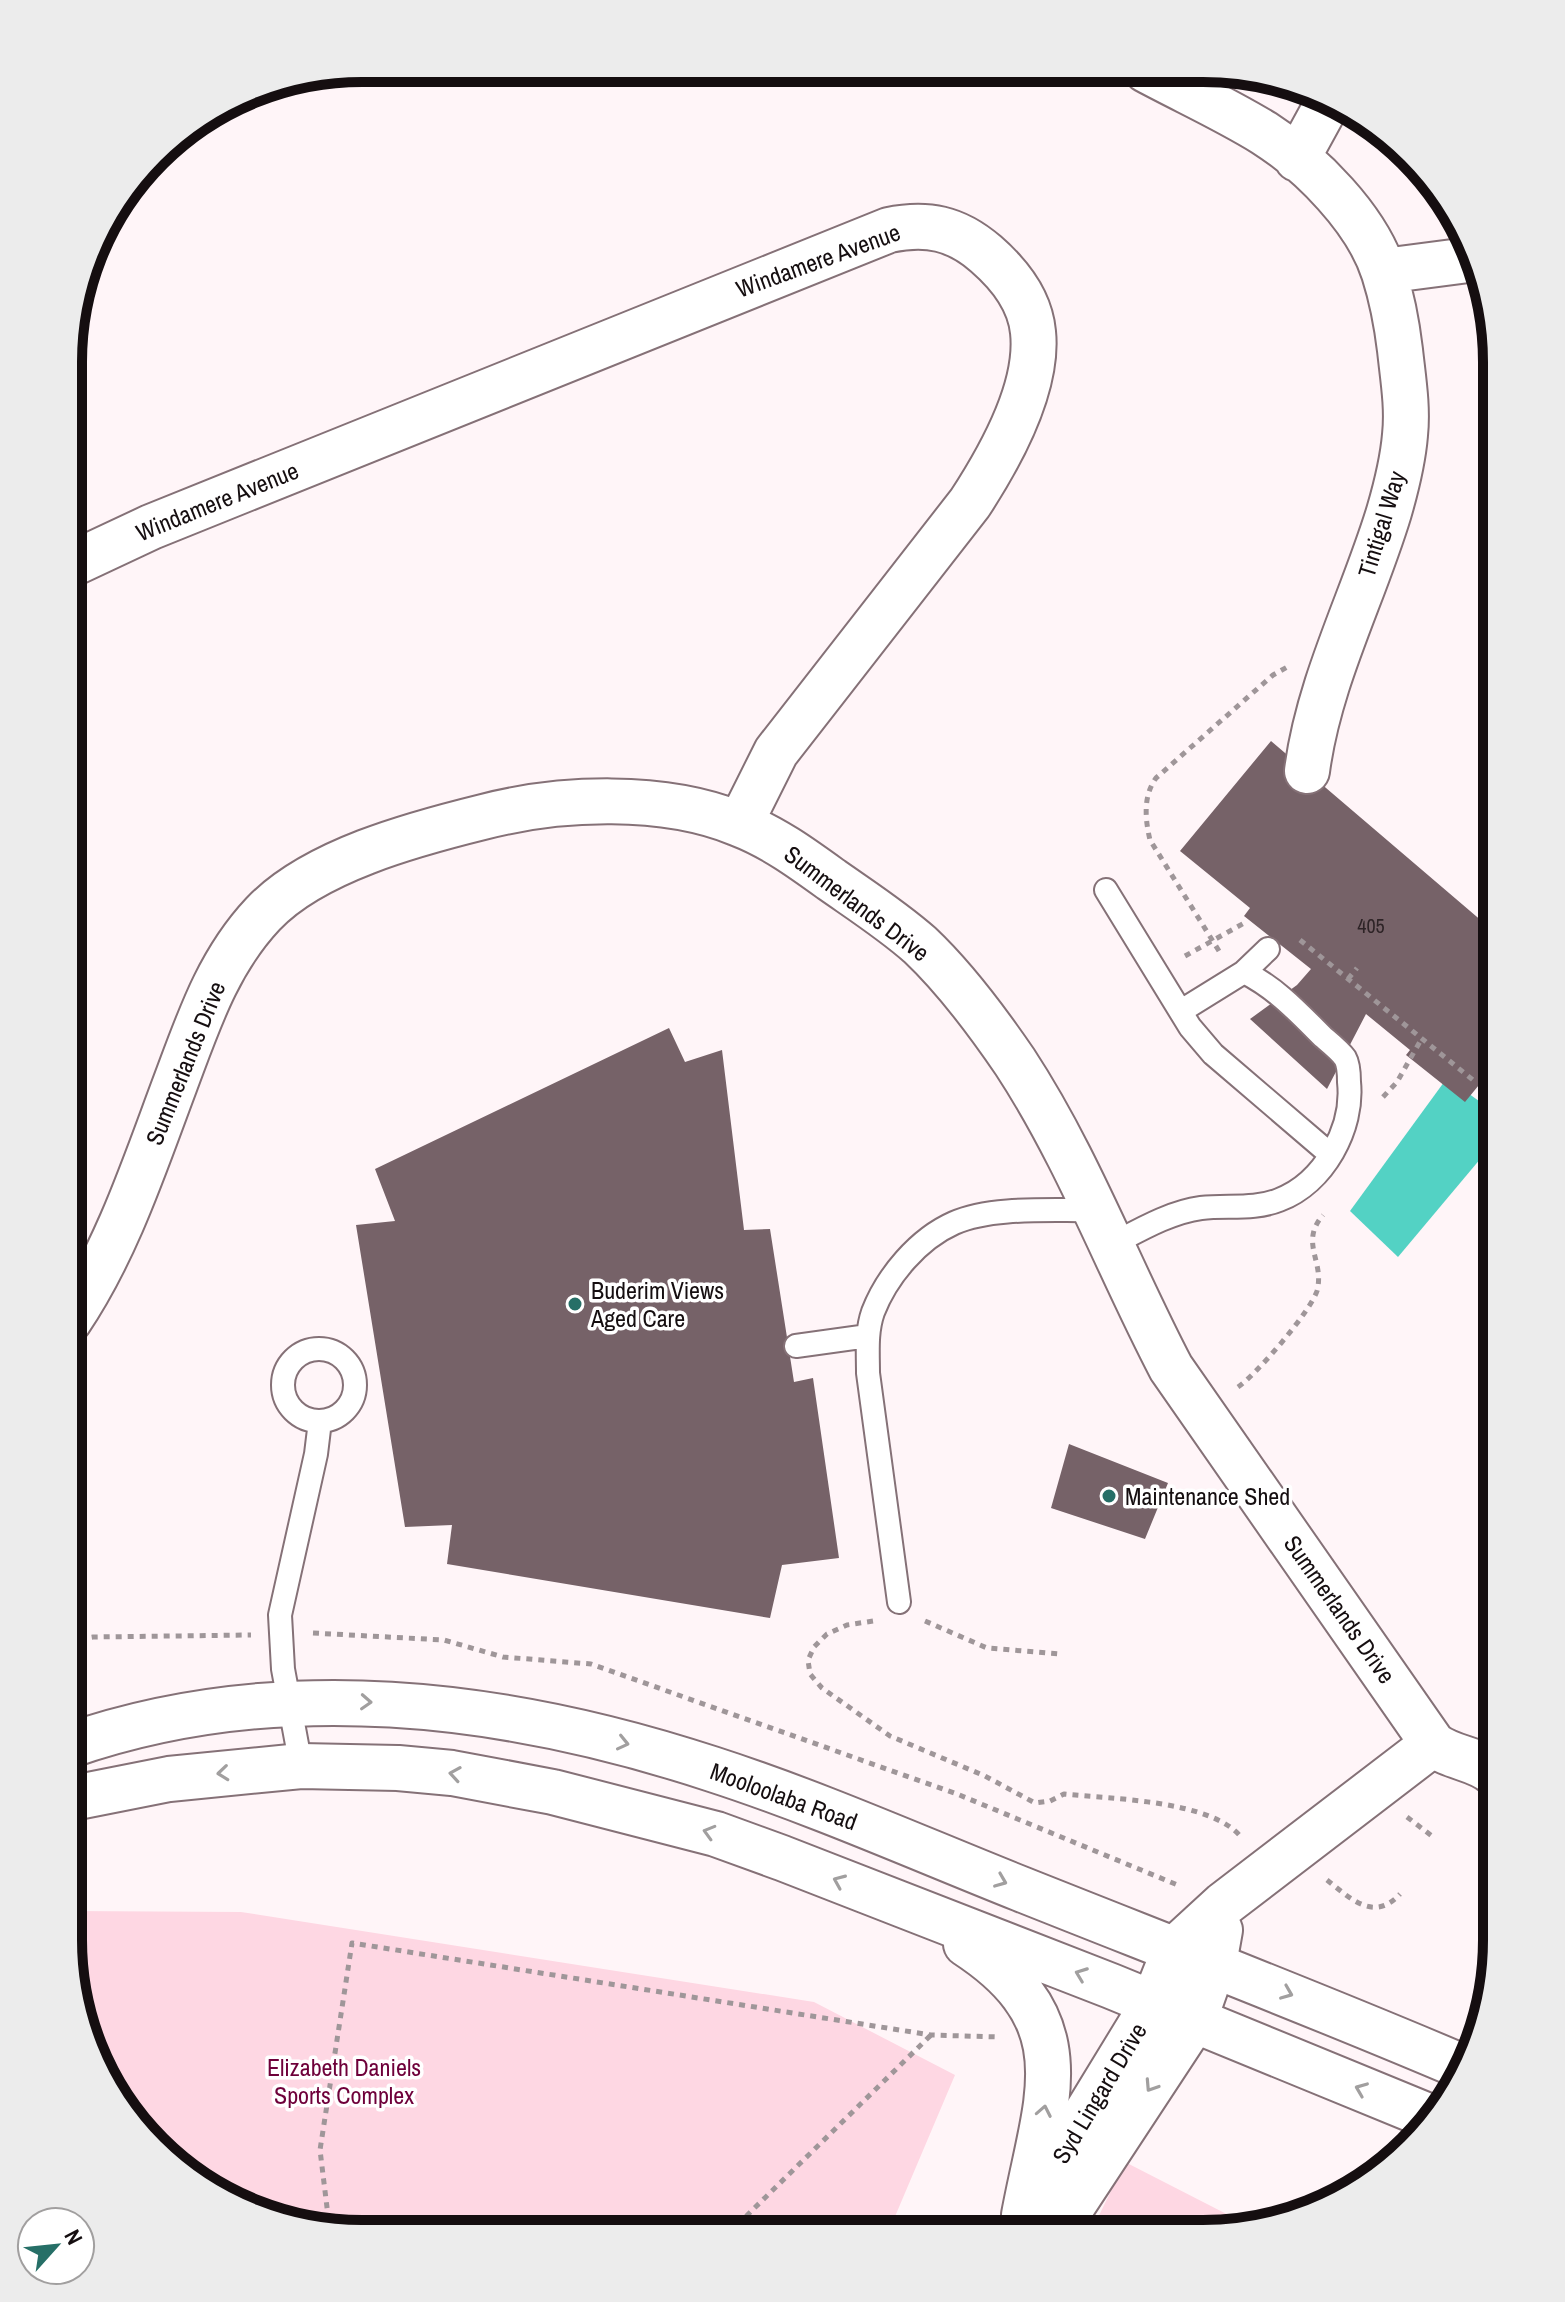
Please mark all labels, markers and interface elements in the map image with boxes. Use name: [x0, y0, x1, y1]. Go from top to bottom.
street label: Windamere Avenue: [731, 215, 905, 305]
street label: Windamere Avenue: [131, 454, 303, 548]
street label: Tintigal Way: [1350, 467, 1412, 581]
street label: Summerlands Drive: [778, 838, 936, 968]
house number: 405: [1357, 912, 1385, 939]
street label: Summerlands Drive: [138, 976, 232, 1150]
place label: Buderim Views Aged Care: [590, 1274, 724, 1334]
marker: Buderim Views Aged Care: [566, 1295, 584, 1313]
place label: Maintenance Shed: [1125, 1480, 1290, 1512]
marker: Maintenance Shed: [1100, 1487, 1118, 1505]
street label: Summerlands Drive: [1277, 1529, 1403, 1689]
one-way arrow: [360, 1694, 373, 1711]
one-way arrow: [615, 1734, 629, 1751]
street label: Mooloolaba Road: [706, 1755, 862, 1837]
one-way arrow: [216, 1764, 229, 1781]
one-way arrow: [448, 1767, 462, 1784]
one-way arrow: [702, 1825, 716, 1841]
one-way arrow: [993, 1871, 1007, 1888]
one-way arrow: [833, 1874, 847, 1890]
one-way arrow: [1075, 1967, 1089, 1984]
one-way arrow: [1279, 1984, 1293, 2000]
street label: Syd Lingard Drive: [1044, 2017, 1154, 2169]
park label: Elizabeth Daniels Sports Complex: [267, 2051, 421, 2111]
one-way arrow: [1145, 2077, 1160, 2092]
one-way arrow: [1355, 2082, 1369, 2098]
one-way arrow: [1035, 2104, 1052, 2118]
north arrow: [16, 2206, 96, 2286]
text: N: [57, 2224, 90, 2250]

